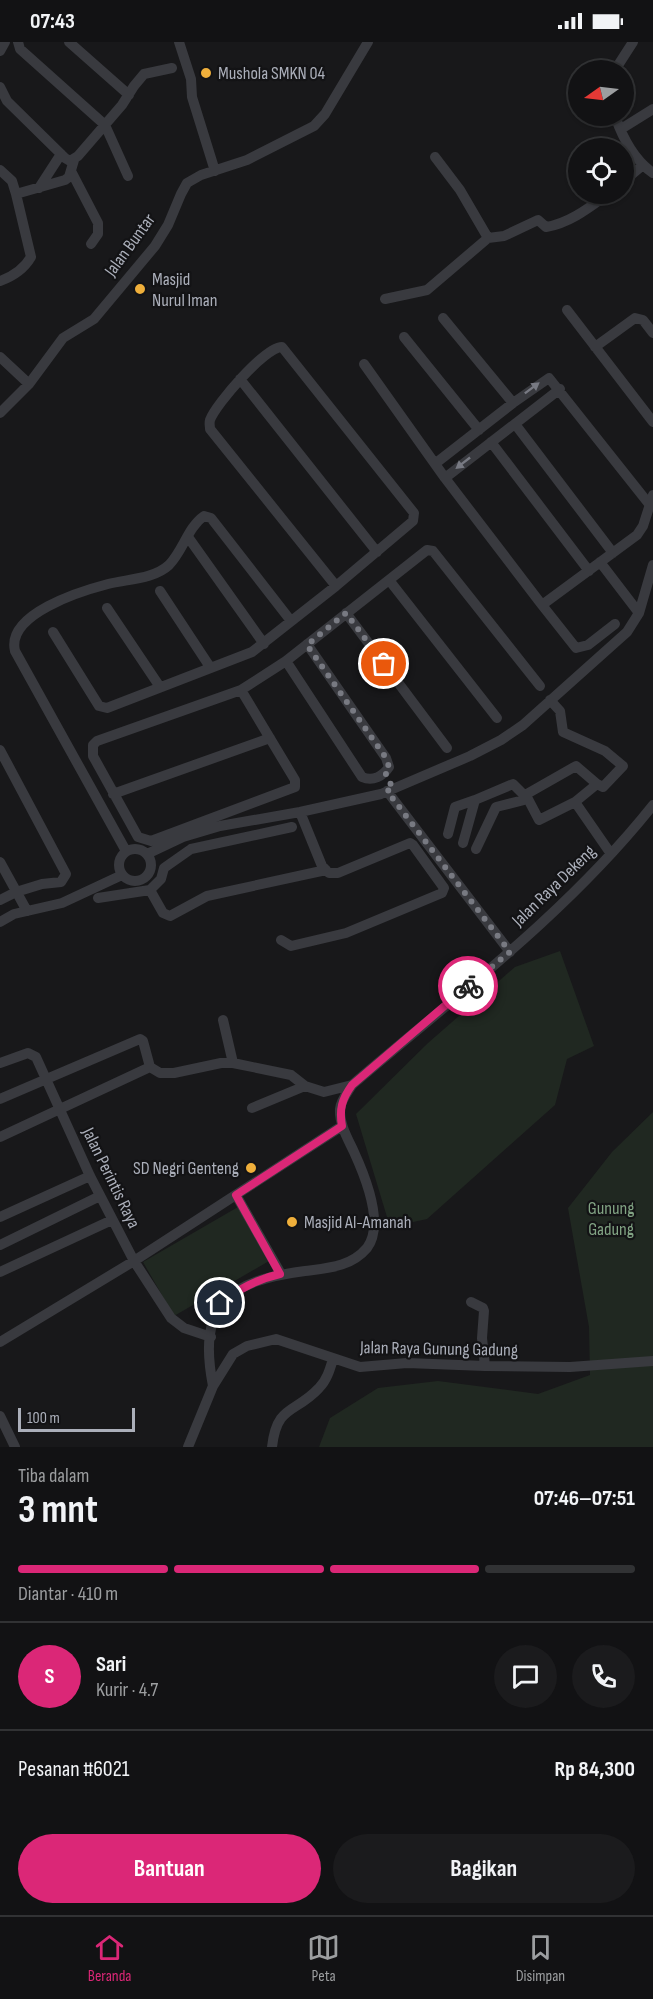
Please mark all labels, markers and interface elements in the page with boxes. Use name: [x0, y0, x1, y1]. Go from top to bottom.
text: 07:43: [30, 8, 75, 35]
north arrow: [568, 60, 634, 126]
map controls: [568, 60, 634, 204]
place label: Mushola SMKN 04: [218, 63, 326, 84]
marker: Mushola SMKN 04: [199, 66, 213, 80]
button: locate: [568, 138, 634, 204]
street label: Jalan Buntar: [100, 210, 160, 281]
place label: Masjid Nurul Iman: [152, 269, 217, 311]
marker: Masjid Nurul Iman: [133, 282, 147, 296]
one-way arrow: [524, 382, 540, 395]
one-way arrow: [456, 457, 471, 469]
pin: [358, 638, 409, 689]
icon: bag: [367, 647, 400, 680]
street label: Jalan Raya Dekeng: [507, 841, 600, 932]
courier: [438, 956, 498, 1016]
icon: bike: [452, 970, 485, 1003]
street label: Jalan Perintis Raya: [77, 1123, 144, 1232]
place label: SD Negri Genteng: [133, 1158, 239, 1179]
marker: SD Negri Genteng: [244, 1161, 258, 1175]
park label: Gunung Gadung: [588, 1198, 634, 1240]
place label: Masjid Al-Amanah: [304, 1212, 411, 1233]
marker: Masjid Al-Amanah: [285, 1215, 299, 1229]
pin: [194, 1277, 245, 1328]
icon: home: [203, 1286, 236, 1319]
street label: Jalan Raya Gunung Gadung: [359, 1337, 518, 1361]
scale bar: [18, 1405, 135, 1432]
text: 100 m: [27, 1409, 60, 1428]
text: Tiba dalam: [18, 1464, 89, 1488]
text: 07:46–07:51: [534, 1485, 635, 1512]
text: 3 mnt: [18, 1487, 98, 1534]
text: Diantar · 410 m: [18, 1582, 118, 1606]
button: chat: [494, 1645, 557, 1708]
button: phone: [572, 1645, 635, 1708]
text: Sari: [96, 1651, 126, 1678]
text: S: [45, 1663, 54, 1690]
text: Kurir · 4.7: [96, 1678, 158, 1702]
text: Pesanan #6021: [18, 1756, 130, 1783]
text: Rp 84,300: [555, 1756, 635, 1783]
button: Bantuan: [18, 1834, 321, 1903]
button: Bagikan: [333, 1834, 635, 1903]
tab: Beranda: [88, 1931, 132, 1986]
tab: Peta: [307, 1931, 340, 1986]
tab: Disimpan: [516, 1931, 565, 1986]

